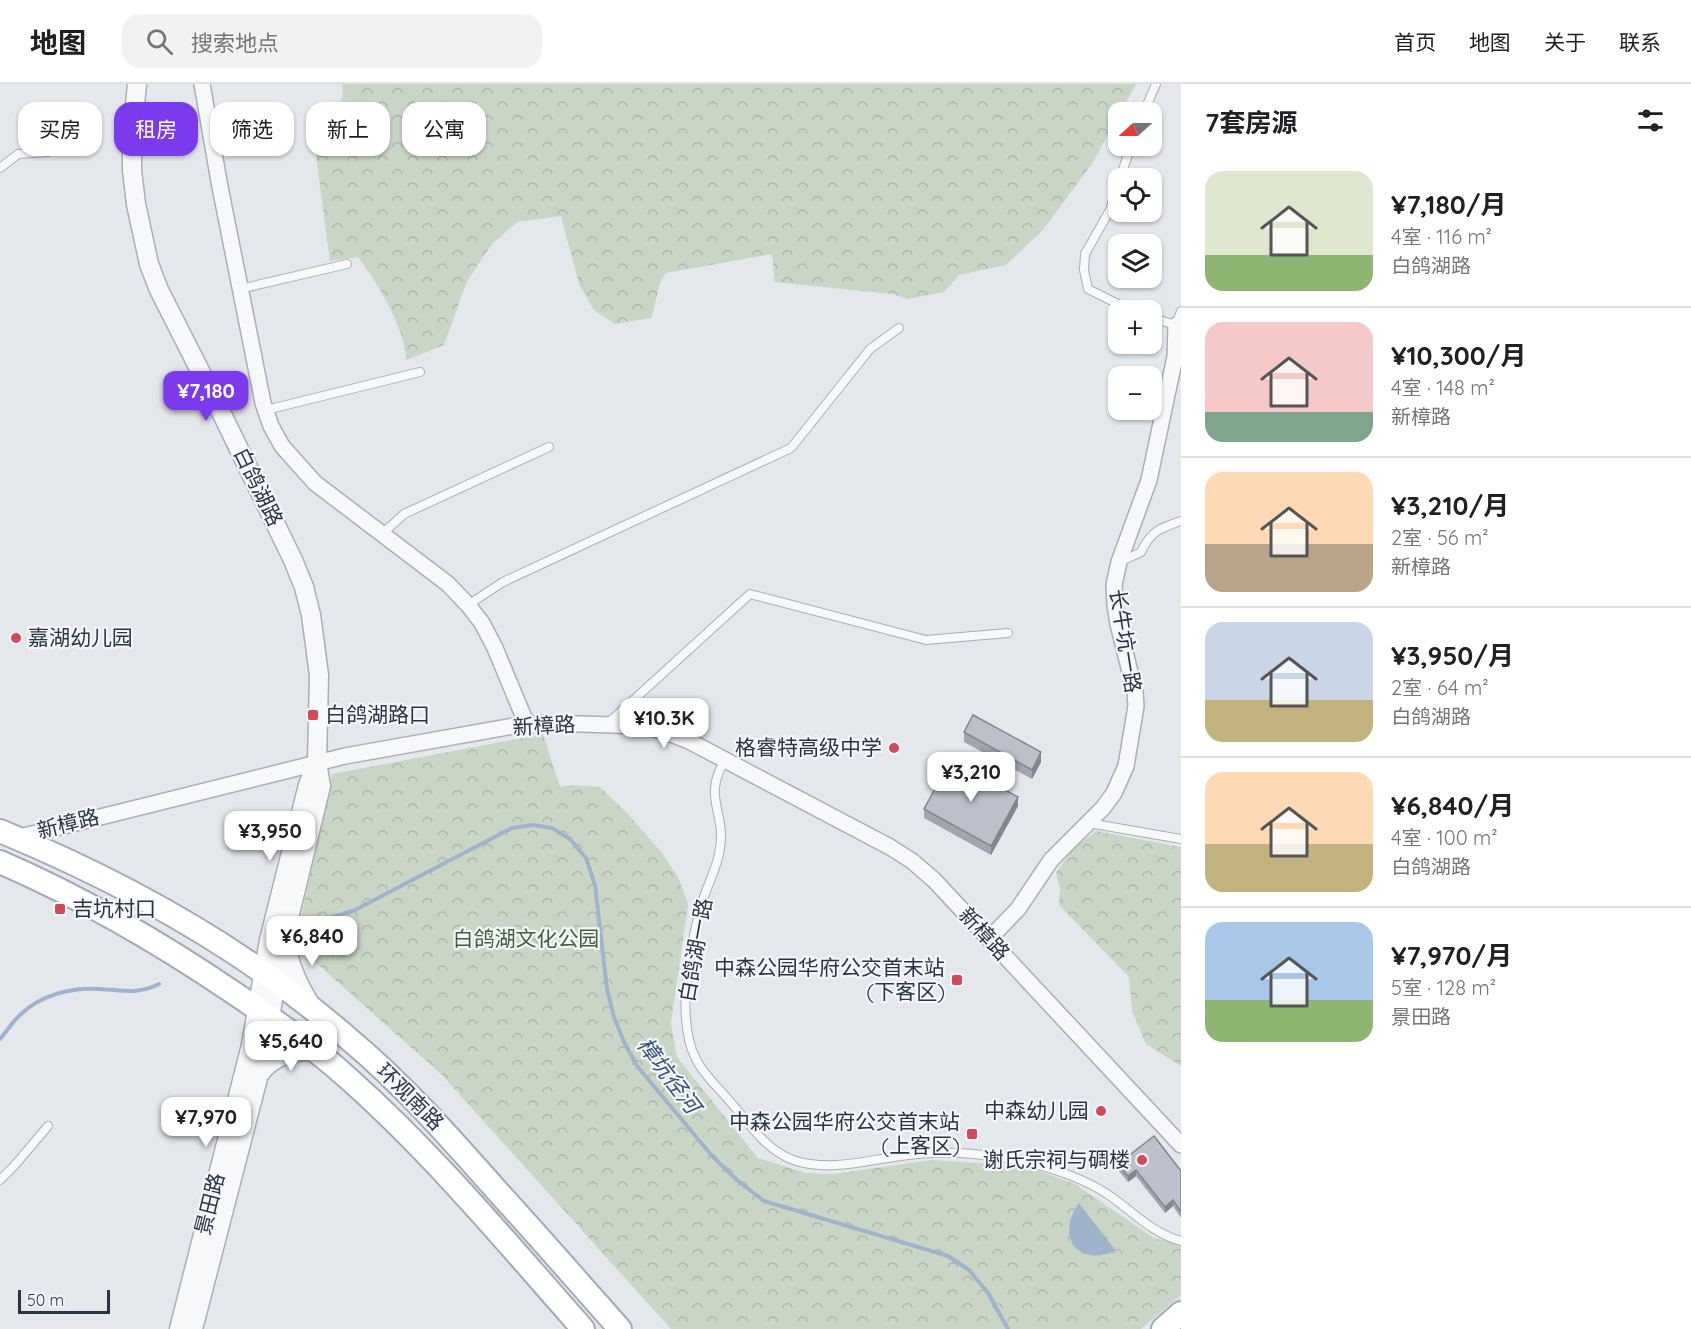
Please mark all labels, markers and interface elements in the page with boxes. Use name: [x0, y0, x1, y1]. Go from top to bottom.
search box: [122, 14, 542, 68]
text: 地图: [30, 25, 86, 60]
icon: search: [143, 25, 176, 58]
text: 搜索地点: [191, 29, 279, 57]
text: 首页: [1394, 29, 1436, 55]
text: 地图: [1469, 29, 1511, 55]
text: 关于: [1544, 29, 1586, 55]
text: 联系: [1619, 29, 1661, 55]
chip: 买房: [18, 102, 102, 156]
chip: 租房: [114, 102, 198, 156]
chip: 筛选: [210, 102, 294, 156]
chip: 新上: [306, 102, 390, 156]
chip: 公寓: [402, 102, 486, 156]
north arrow: [1108, 102, 1162, 156]
map controls: [1108, 102, 1162, 420]
icon: filters: [1634, 104, 1667, 137]
text: 7套房源: [1205, 106, 1297, 139]
button: locate: [1108, 168, 1162, 222]
text: ¥7,180/月: [1391, 188, 1506, 221]
icon: home: [1253, 195, 1325, 267]
text: 4室 · 116 m²: [1391, 224, 1492, 249]
button: layers: [1108, 234, 1162, 288]
text: 白鸽湖路: [1391, 253, 1471, 278]
button: +: [1108, 300, 1162, 354]
text: ¥10,300/月: [1391, 339, 1526, 372]
icon: home: [1253, 346, 1325, 418]
button: −: [1108, 366, 1162, 420]
pin: ¥7,180: [157, 371, 255, 422]
text: 4室 · 148 m²: [1391, 375, 1495, 400]
text: ¥7,180: [177, 378, 235, 403]
text: 新樟路: [1391, 404, 1451, 429]
street label: 白鸽湖路: [229, 443, 289, 530]
text: ¥3,210/月: [1391, 489, 1509, 522]
icon: home: [1253, 496, 1325, 568]
text: 2室 · 56 m²: [1391, 525, 1489, 550]
text: 新樟路: [1391, 554, 1451, 579]
street label: 长牛坑一路: [1105, 587, 1147, 695]
place label: 嘉湖幼儿园: [28, 624, 133, 650]
marker: 嘉湖幼儿园: [9, 631, 23, 645]
text: ¥3,950/月: [1391, 639, 1514, 672]
icon: home: [1253, 646, 1325, 718]
text: 2室 · 64 m²: [1391, 675, 1489, 700]
pin: ¥10.3K: [615, 698, 713, 749]
place label: 白鸽湖路口: [325, 701, 430, 727]
text: 白鸽湖路: [1391, 704, 1471, 729]
text: ¥10.3K: [634, 705, 694, 730]
marker: 白鸽湖路口: [306, 708, 320, 722]
street label: 新樟路: [512, 710, 576, 740]
place label: 格睿特高级中学: [735, 734, 882, 760]
marker: 格睿特高级中学: [887, 741, 901, 755]
pin: ¥3,210: [922, 752, 1020, 803]
text: ¥3,210: [941, 759, 1001, 784]
text: ¥6,840/月: [1391, 789, 1514, 822]
icon: home: [1253, 796, 1325, 868]
street label: 新樟路: [34, 803, 101, 843]
pin: ¥3,950: [221, 811, 319, 862]
text: ¥3,950: [238, 818, 302, 843]
text: 4室 · 100 m²: [1391, 825, 1498, 850]
text: 白鸽湖路: [1391, 854, 1471, 879]
place label: 吉坑村口: [72, 895, 156, 921]
street label: 白鸽湖一路: [673, 896, 717, 1004]
street label: 新樟路: [954, 901, 1016, 965]
marker: 吉坑村口: [53, 902, 67, 916]
pin: ¥6,840: [263, 916, 361, 967]
text: ¥6,840: [280, 923, 344, 948]
park label: 白鸽湖文化公园: [453, 925, 600, 951]
text: ¥7,970/月: [1391, 939, 1512, 972]
icon: home: [1253, 946, 1325, 1018]
place label: 中森公园华府公交首末站 (下客区): [714, 954, 945, 1004]
marker: 中森公园华府公交首末站 (下客区): [950, 973, 964, 987]
text: 5室 · 128 m²: [1391, 975, 1496, 1000]
text: 景田路: [1391, 1004, 1451, 1029]
pin: ¥5,640: [242, 1021, 340, 1072]
text: ¥5,640: [259, 1028, 323, 1053]
water label: 樟坑径河: [631, 1031, 709, 1122]
street label: 环观南路: [372, 1057, 450, 1135]
pin: ¥7,970: [157, 1097, 255, 1148]
place label: 中森幼儿园: [984, 1097, 1089, 1123]
text: ¥7,970: [175, 1104, 237, 1129]
marker: 中森幼儿园: [1094, 1104, 1108, 1118]
place label: 中森公园华府公交首末站 (上客区): [729, 1108, 960, 1158]
marker: 中森公园华府公交首末站 (上客区): [965, 1127, 979, 1141]
place label: 谢氏宗祠与碉楼: [983, 1146, 1130, 1172]
marker: 谢氏宗祠与碉楼: [1135, 1153, 1149, 1167]
street label: 景田路: [189, 1170, 229, 1237]
scale bar: [18, 1287, 110, 1314]
text: 50 m: [27, 1290, 64, 1310]

